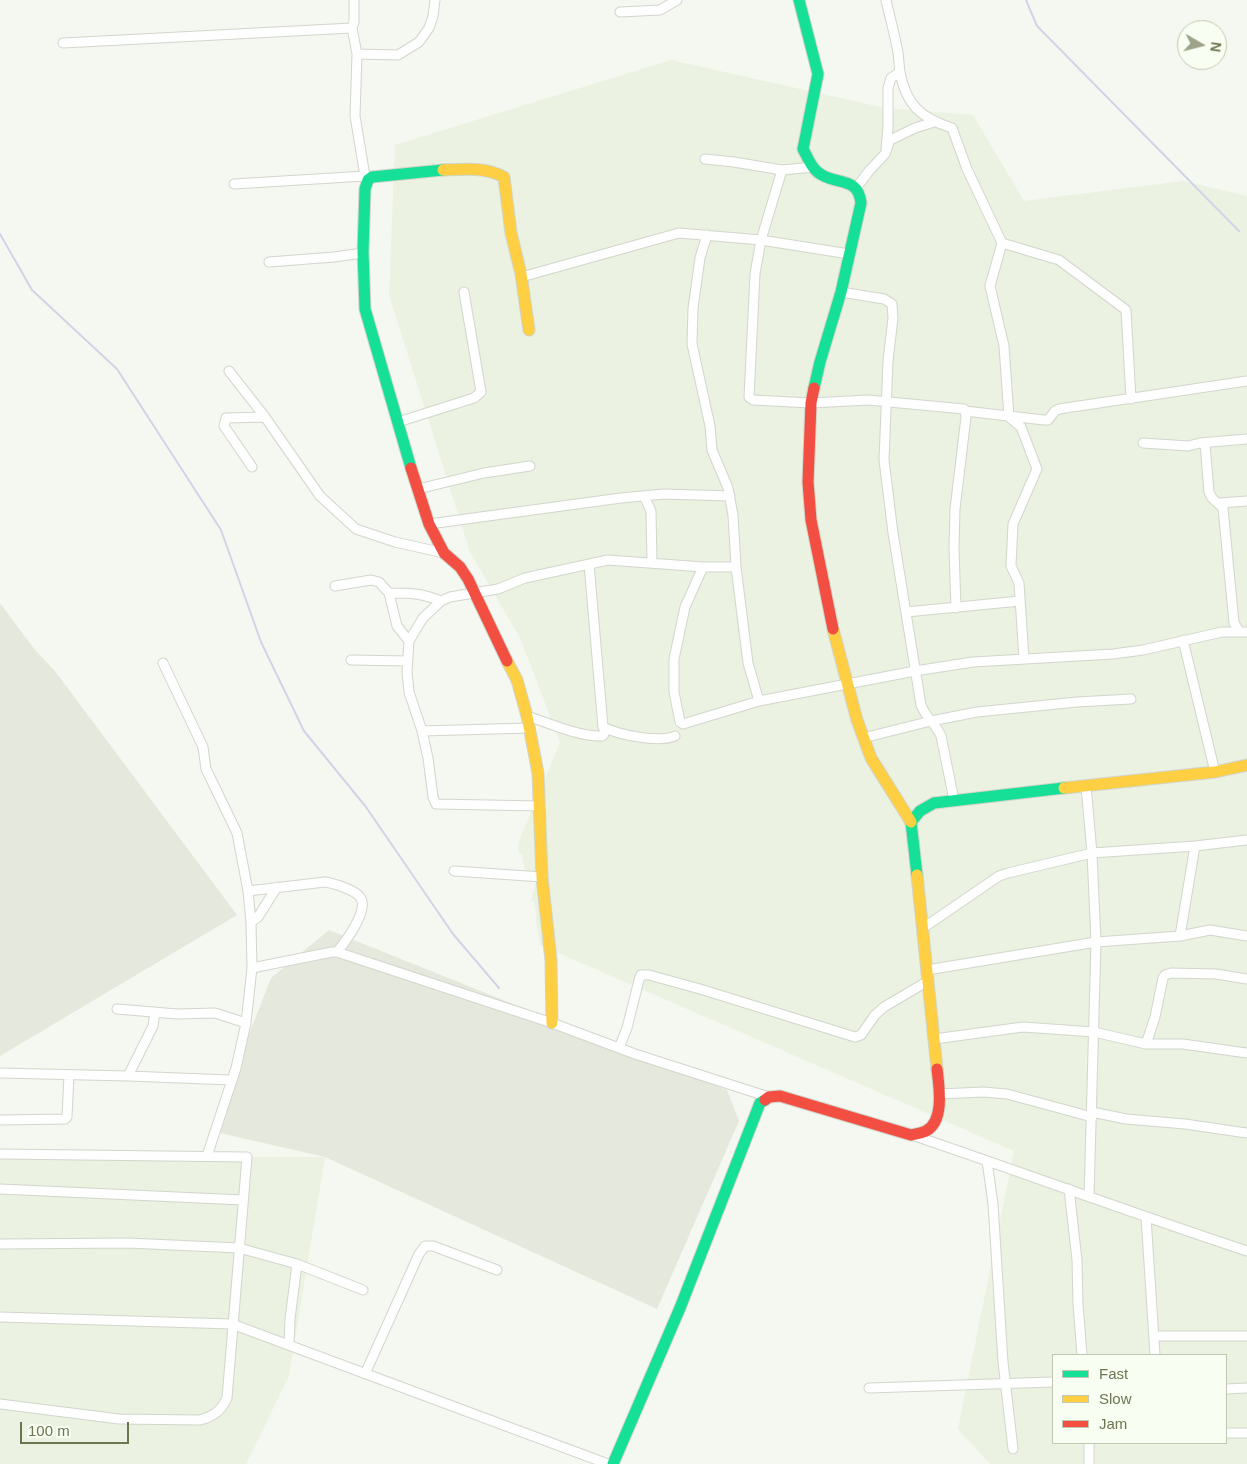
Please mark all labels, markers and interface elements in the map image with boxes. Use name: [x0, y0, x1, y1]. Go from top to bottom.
north arrow: [1177, 20, 1227, 70]
text: N: [1207, 41, 1224, 53]
legend: [1052, 1354, 1227, 1444]
text: Fast: [1099, 1365, 1128, 1382]
text: Slow: [1099, 1390, 1132, 1407]
scale bar: [22, 1412, 131, 1444]
text: Jam: [1099, 1415, 1127, 1432]
text: 100 m: [28, 1422, 70, 1439]

